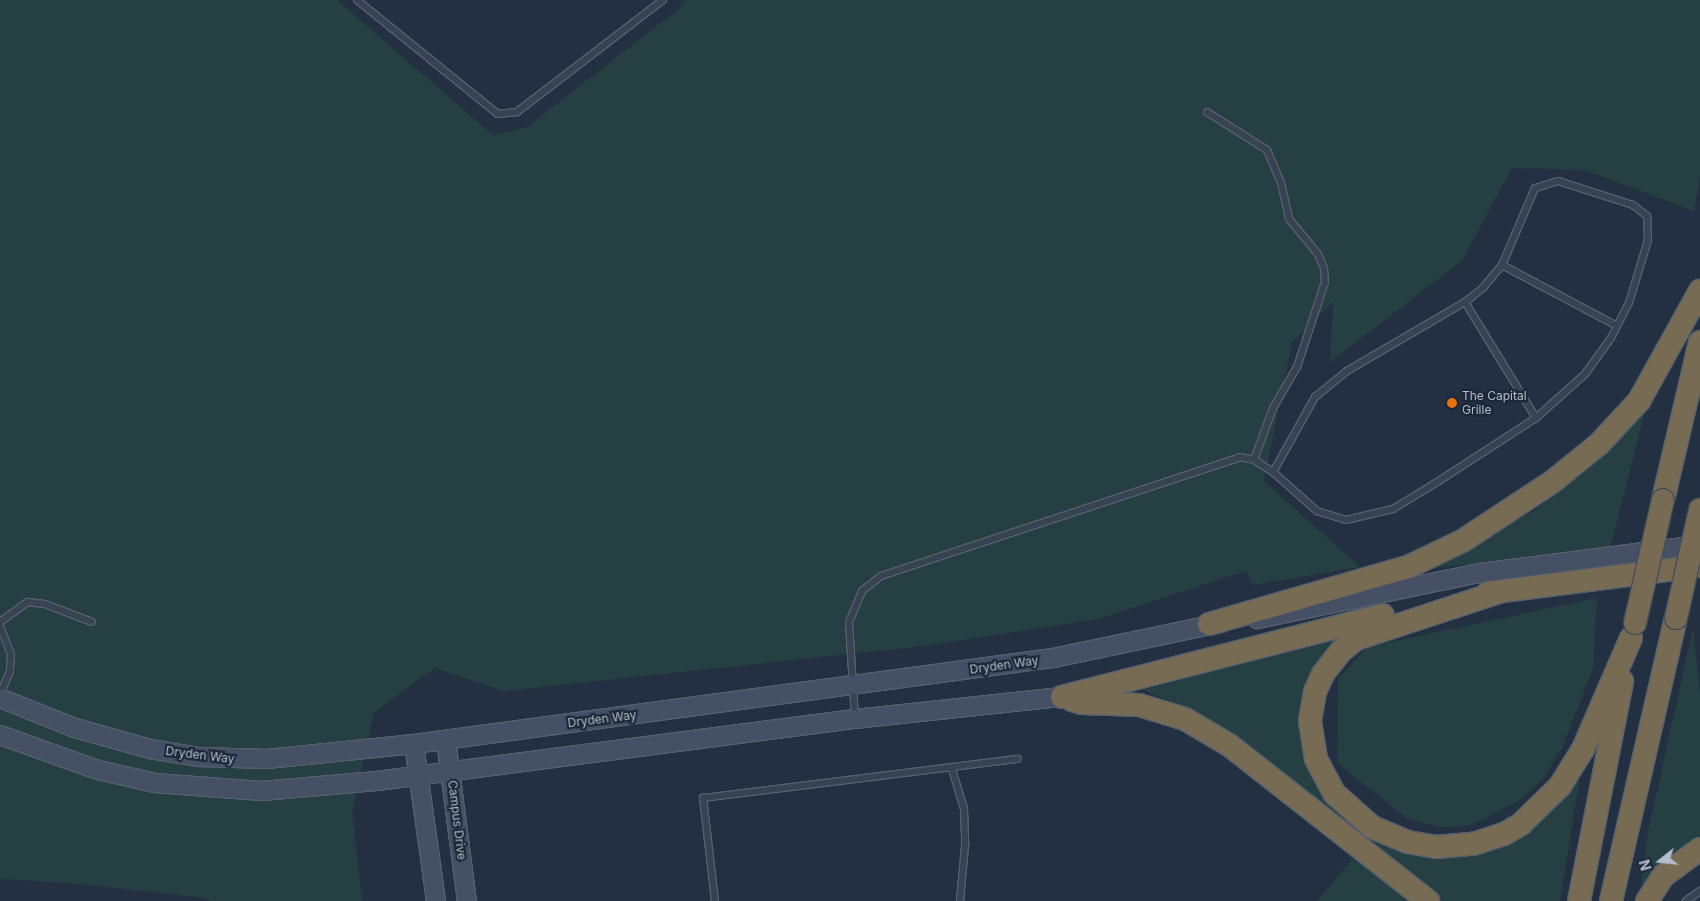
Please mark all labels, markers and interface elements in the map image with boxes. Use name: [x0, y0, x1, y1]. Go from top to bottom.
place label: The Capital Grille: [1462, 389, 1527, 417]
marker: The Capital Grille: [1446, 397, 1458, 409]
street label: Dryden Way: [969, 653, 1039, 677]
street label: Dryden Way: [567, 708, 637, 730]
street label: Dryden Way: [165, 744, 235, 766]
street label: Campus Drive: [445, 779, 469, 861]
north arrow: [1635, 836, 1685, 886]
text: N: [1635, 858, 1655, 873]

